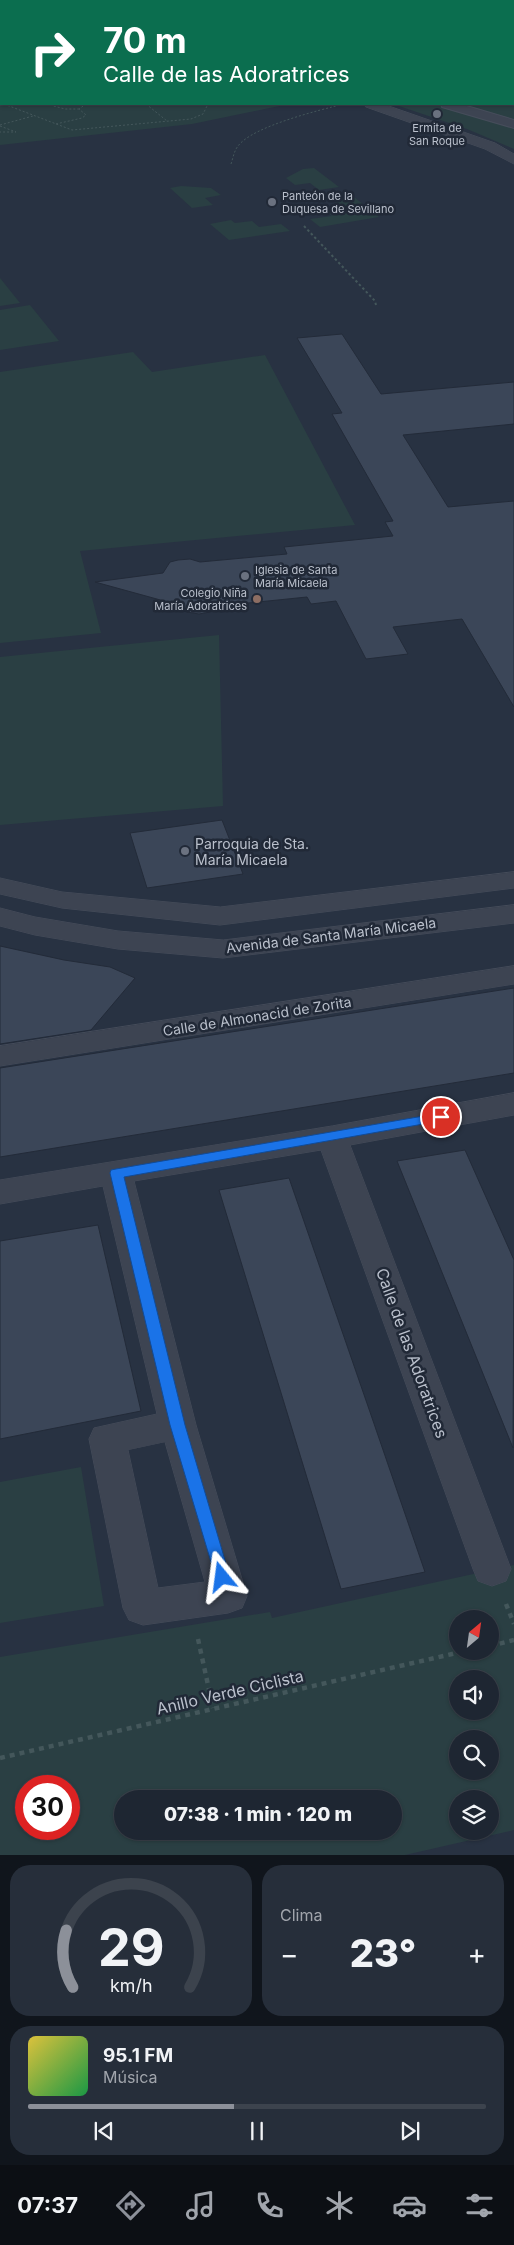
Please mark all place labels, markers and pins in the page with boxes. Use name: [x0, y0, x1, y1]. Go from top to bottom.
marker: Ermita de San Roque: [431, 108, 443, 120]
place label: Ermita de San Roque: [409, 121, 465, 148]
place label: Panteón de la Duquesa de Sevillano: [282, 189, 395, 216]
marker: Panteón de la Duquesa de Sevillano: [266, 196, 278, 208]
place label: Iglesia de Santa María Micaela: [255, 563, 337, 590]
marker: Iglesia de Santa María Micaela: [239, 570, 251, 582]
place label: Colegio Niña María Adoratrices: [154, 586, 247, 613]
marker: Colegio Niña María Adoratrices: [251, 593, 263, 605]
place label: Parroquia de Sta. María Micaela: [195, 835, 309, 868]
marker: Parroquia de Sta. María Micaela: [179, 845, 191, 857]
pin: [420, 1096, 462, 1138]

